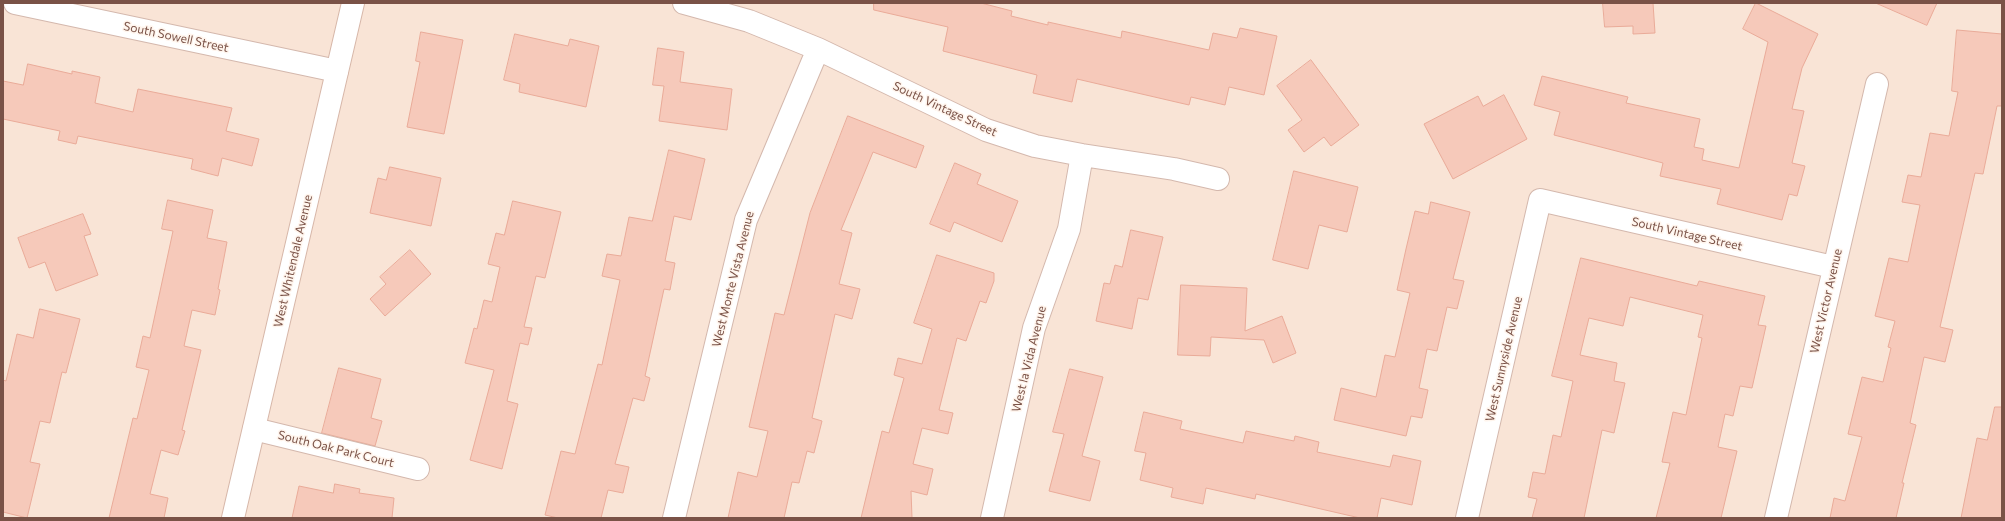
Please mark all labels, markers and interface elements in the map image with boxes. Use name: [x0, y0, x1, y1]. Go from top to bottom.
street label: South Sowell Street: [122, 19, 230, 55]
street label: South Vintage Street: [891, 79, 999, 139]
street label: West Whitendale Avenue: [271, 193, 315, 329]
street label: West Monte Vista Avenue: [709, 210, 757, 348]
street label: South Vintage Street: [1630, 214, 1744, 254]
street label: West Victor Avenue: [1807, 247, 1845, 355]
street label: West Sunnyside Avenue: [1483, 295, 1525, 423]
street label: West la Vida Avenue: [1009, 304, 1049, 414]
street label: South Oak Park Court: [276, 428, 396, 470]

